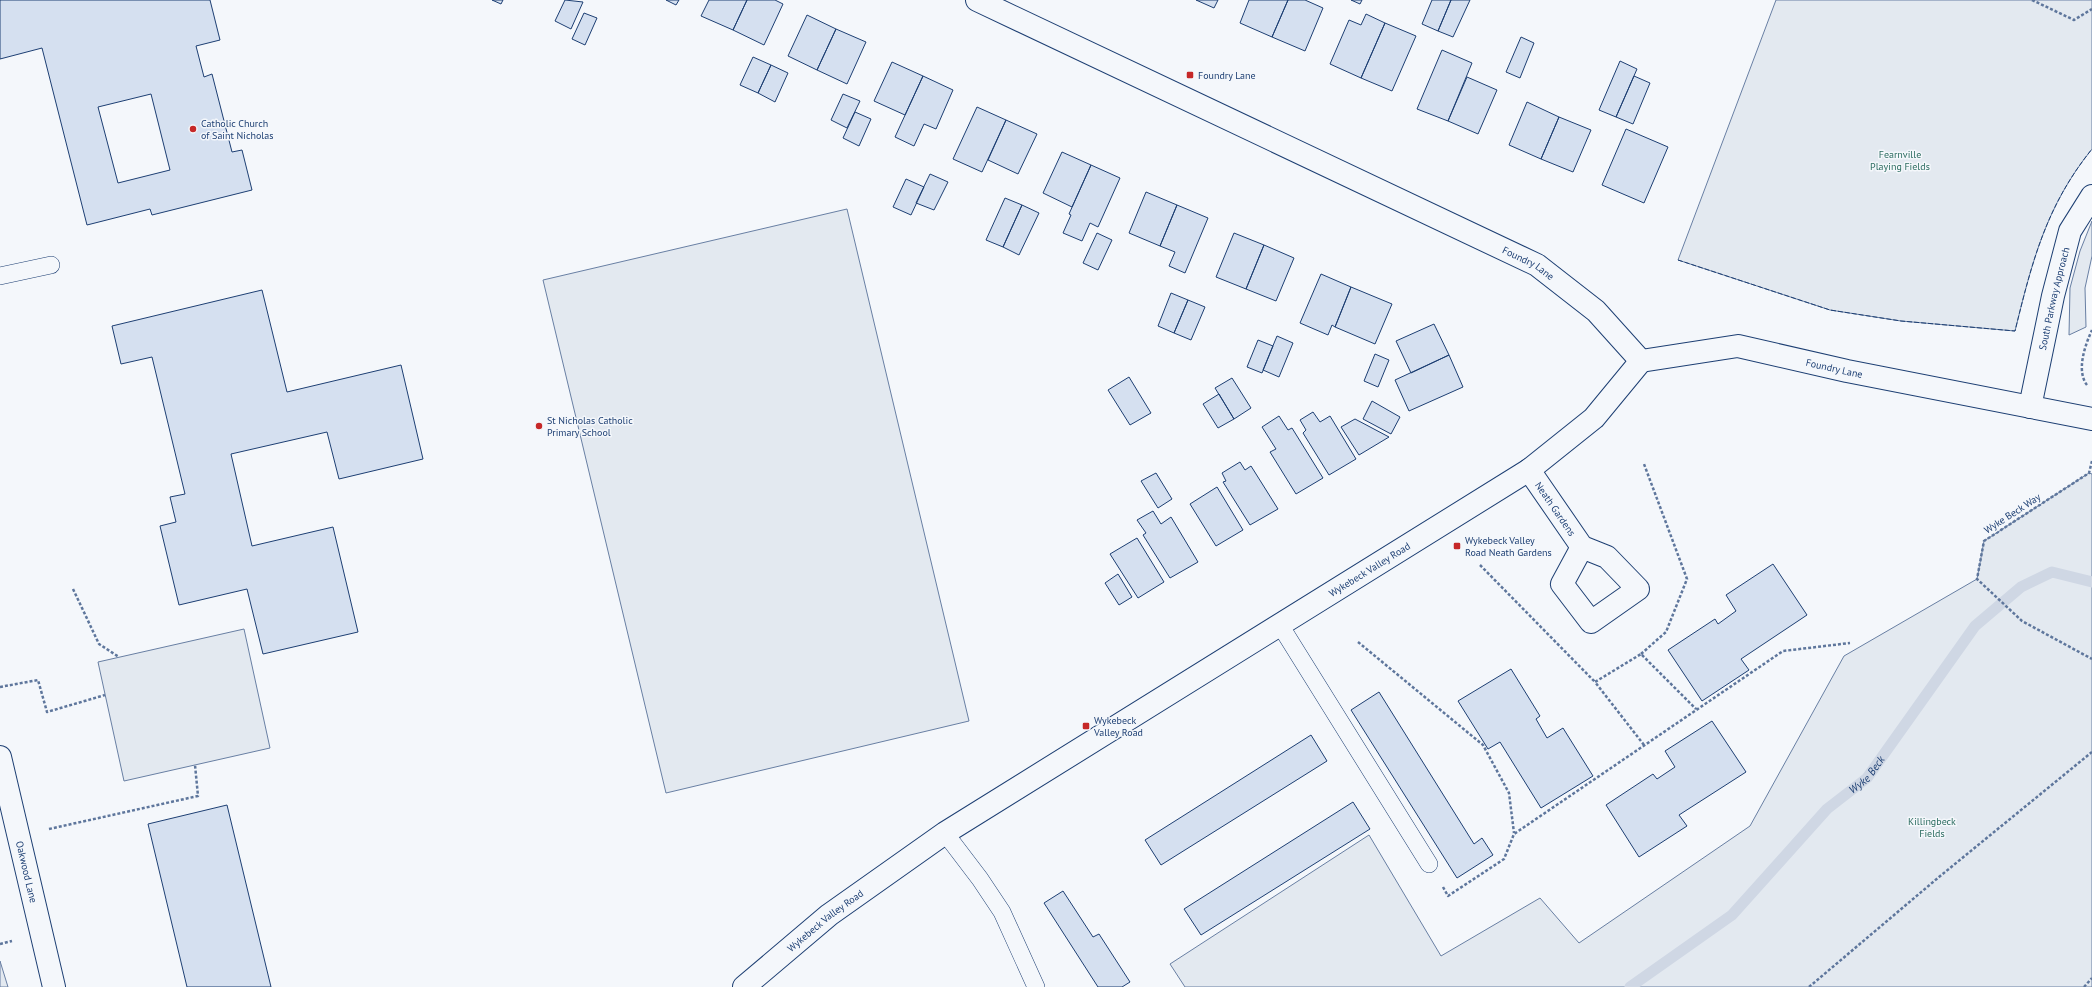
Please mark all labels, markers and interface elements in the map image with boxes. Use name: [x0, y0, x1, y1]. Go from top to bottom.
place label: Foundry Lane: [1198, 69, 1256, 82]
marker: Foundry Lane: [1185, 70, 1195, 80]
place label: Catholic Church of Saint Nicholas: [201, 117, 273, 142]
marker: Catholic Church of Saint Nicholas: [188, 124, 198, 134]
park label: Fearnville Playing Fields: [1870, 148, 1930, 173]
street label: Foundry Lane: [1500, 244, 1557, 283]
street label: South Parkway Approach: [2036, 246, 2073, 351]
street label: Foundry Lane: [1805, 356, 1864, 381]
place label: St Nicholas Catholic Primary School: [547, 414, 633, 439]
marker: St Nicholas Catholic Primary School: [534, 421, 544, 431]
street label: Neath Gardens: [1532, 479, 1578, 539]
street label: Wyke Beck Way: [1981, 490, 2043, 537]
place label: Wykebeck Valley Road Neath Gardens: [1465, 534, 1552, 559]
street label: Wykebeck Valley Road: [1326, 540, 1413, 600]
marker: Wykebeck Valley Road Neath Gardens: [1452, 541, 1462, 551]
place label: Wykebeck Valley Road: [1093, 714, 1143, 739]
marker: Wykebeck Valley Road: [1081, 721, 1091, 731]
water label: Wyke Beck: [1846, 752, 1888, 797]
park label: Killingbeck Fields: [1908, 815, 1956, 840]
street label: Oakwood Lane: [13, 840, 40, 904]
street label: Wykebeck Valley Road: [785, 887, 866, 955]

